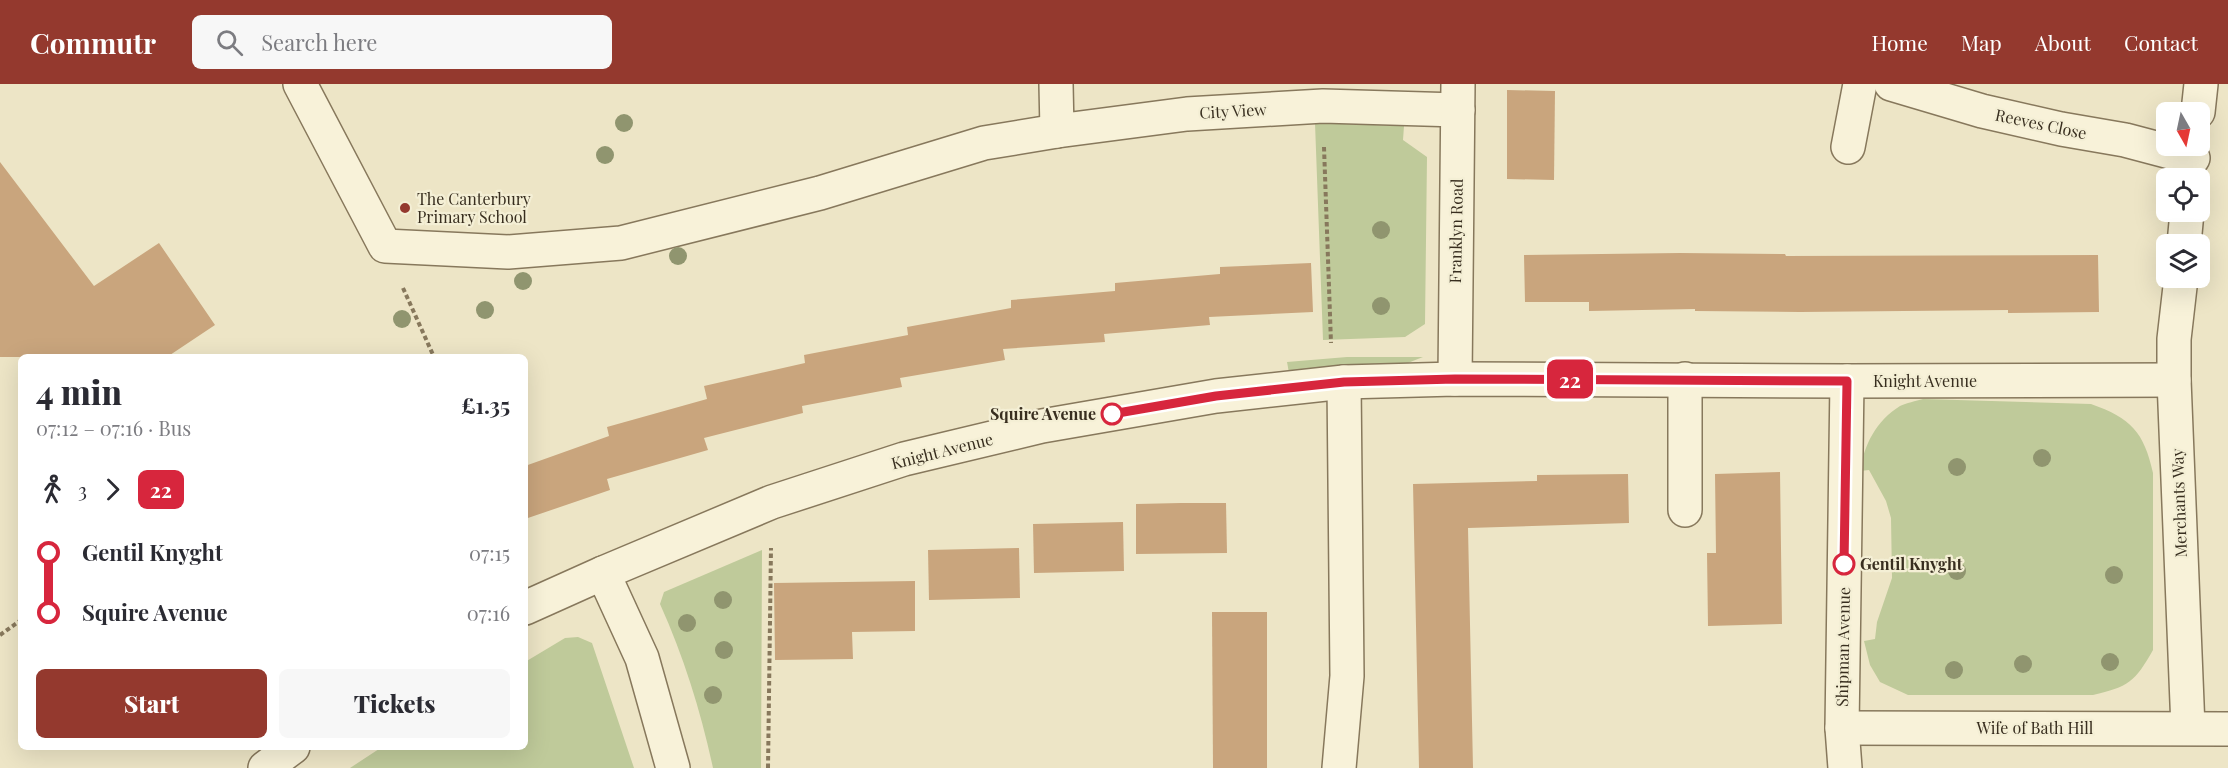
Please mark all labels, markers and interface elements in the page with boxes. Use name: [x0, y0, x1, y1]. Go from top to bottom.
search box: [192, 15, 612, 69]
text: Commutr: [30, 24, 156, 61]
icon: search: [213, 26, 246, 59]
text: Search here: [261, 27, 377, 57]
text: Home: [1872, 28, 1928, 56]
text: Map: [1961, 28, 2002, 56]
text: About: [2035, 28, 2091, 56]
text: Contact: [2124, 28, 2198, 56]
street label: City View: [1199, 98, 1268, 123]
north arrow: [2156, 102, 2210, 156]
map controls: [2156, 102, 2210, 288]
street label: Reeves Close: [1994, 104, 2089, 143]
button: locate: [2156, 168, 2210, 222]
street label: Franklyn Road: [1444, 178, 1467, 283]
place label: The Canterbury Primary School: [417, 188, 531, 227]
marker: The Canterbury Primary School: [398, 201, 412, 215]
button: layers: [2156, 234, 2210, 288]
line badge: 22: [1543, 360, 1597, 398]
text: 22: [1559, 365, 1581, 393]
text: 4 min: [36, 369, 122, 413]
street label: Knight Avenue: [1873, 370, 1977, 391]
text: £1.35: [461, 390, 510, 420]
place label: Squire Avenue: [990, 403, 1096, 424]
marker: Squire Avenue: [1101, 403, 1123, 425]
text: 07:12 – 07:16 · Bus: [36, 414, 191, 441]
street label: Knight Avenue: [889, 428, 995, 473]
street label: Merchants Way: [2166, 448, 2191, 558]
icon: walk: [36, 473, 69, 506]
icon: forward: [96, 473, 129, 506]
text: 22: [150, 475, 172, 503]
text: 3: [78, 476, 87, 503]
text: Gentil Knyght: [82, 537, 223, 567]
text: 07:15: [469, 539, 510, 566]
marker: Gentil Knyght: [1833, 553, 1855, 575]
place label: Gentil Knyght: [1860, 553, 1963, 574]
street label: Shipman Avenue: [1831, 587, 1854, 707]
text: Squire Avenue: [82, 597, 228, 627]
text: 07:16: [467, 599, 510, 626]
button: Start: [36, 669, 267, 738]
button: Tickets: [279, 669, 510, 738]
street label: Wife of Bath Hill: [1976, 717, 2094, 738]

